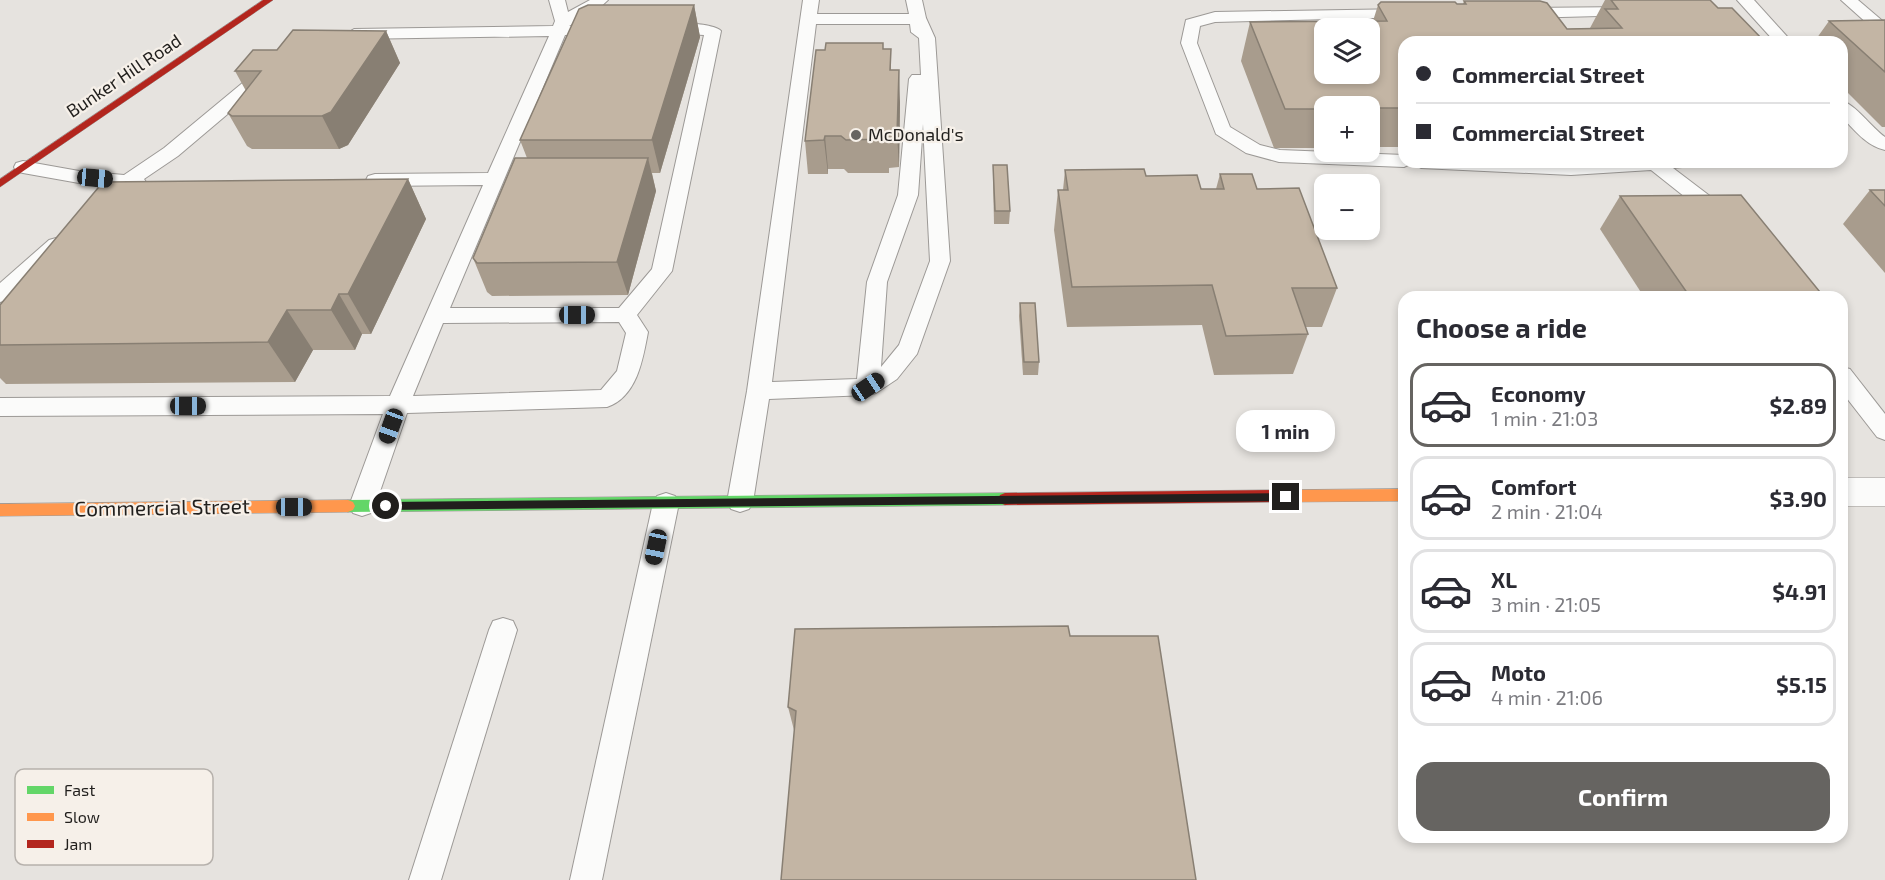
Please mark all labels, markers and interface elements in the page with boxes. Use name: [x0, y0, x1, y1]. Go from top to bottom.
map controls: [1314, 18, 1380, 240]
button: layers: [1314, 18, 1380, 84]
street label: Bunker Hill Road: [62, 29, 185, 122]
text: Commercial Street: [1452, 61, 1644, 87]
button: +: [1314, 96, 1380, 162]
text: Commercial Street: [1452, 119, 1644, 145]
place label: McDonald's: [868, 123, 964, 145]
marker: McDonald's: [849, 128, 863, 142]
car: [76, 167, 114, 189]
button: −: [1314, 174, 1380, 240]
car: [559, 306, 595, 324]
text: Choose a ride: [1416, 311, 1587, 343]
car: [848, 369, 888, 405]
icon: car: [1419, 378, 1473, 432]
text: Economy: [1491, 380, 1586, 406]
text: $2.89: [1769, 392, 1827, 418]
car: [170, 397, 206, 415]
car: [376, 406, 406, 446]
text: 1 min · 21:03: [1491, 406, 1598, 430]
callout: 1 min: [1236, 410, 1336, 452]
text: 1 min: [1261, 419, 1310, 443]
icon: car: [1419, 471, 1473, 525]
text: Comfort: [1491, 473, 1576, 499]
route end: [1272, 483, 1299, 510]
text: $3.90: [1770, 485, 1827, 511]
street label: Commercial Street: [74, 492, 250, 521]
route start: [372, 492, 399, 519]
car: [276, 498, 312, 516]
text: 2 min · 21:04: [1491, 499, 1603, 523]
car: [643, 528, 669, 566]
icon: car: [1419, 564, 1473, 618]
text: XL: [1491, 566, 1517, 592]
text: $4.91: [1772, 578, 1827, 604]
text: 3 min · 21:05: [1491, 592, 1601, 616]
icon: car: [1419, 657, 1473, 711]
text: Moto: [1491, 659, 1546, 685]
text: $5.15: [1776, 671, 1827, 697]
text: 4 min · 21:06: [1491, 685, 1603, 709]
button: Confirm: [1416, 762, 1830, 831]
legend: [15, 769, 213, 865]
text: Fast: [64, 780, 95, 799]
text: Slow: [64, 807, 100, 826]
text: Jam: [64, 834, 92, 853]

